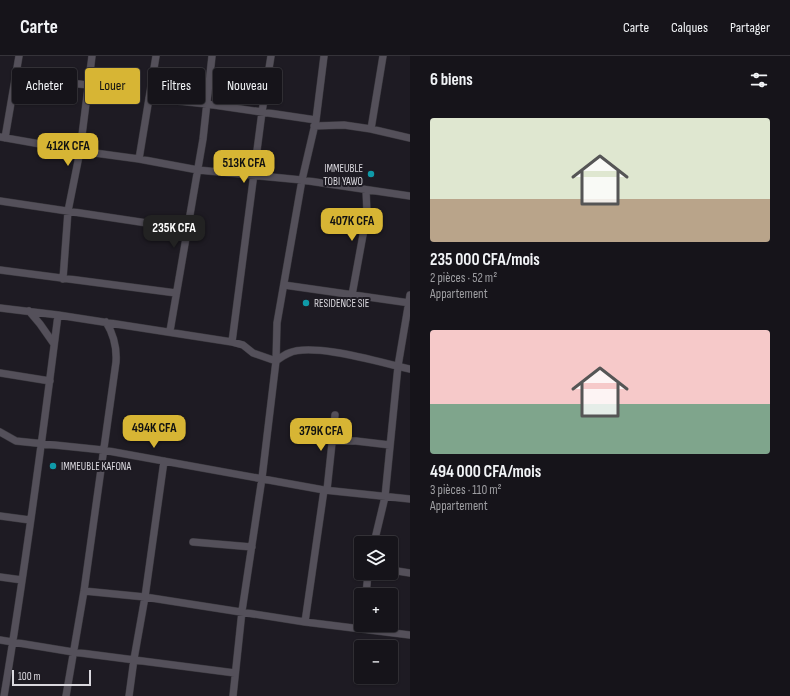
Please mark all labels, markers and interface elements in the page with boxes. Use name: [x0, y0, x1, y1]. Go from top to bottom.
text: Carte: [20, 16, 58, 39]
text: Carte: [623, 19, 649, 36]
text: Calques: [671, 19, 708, 36]
text: Partager: [730, 19, 770, 36]
chip: Acheter: [12, 68, 77, 104]
chip: Louer: [85, 68, 140, 104]
chip: Filtres: [148, 68, 205, 104]
chip: Nouveau: [213, 68, 282, 104]
icon: filters: [748, 69, 770, 91]
text: 6 biens: [430, 70, 473, 90]
pin: 412K CFA: [27, 133, 109, 167]
text: 412K CFA: [46, 138, 90, 154]
icon: home: [564, 144, 636, 216]
pin: 513K CFA: [203, 150, 285, 184]
text: 513K CFA: [223, 155, 266, 171]
place label: IMMEUBLE TOBI YAWO: [323, 162, 363, 188]
marker: IMMEUBLE TOBI YAWO: [366, 169, 376, 179]
pin: 407K CFA: [311, 208, 393, 242]
text: 407K CFA: [330, 213, 374, 229]
pin: 235K CFA: [133, 215, 215, 249]
text: 235K CFA: [152, 220, 196, 236]
text: 235 000 CFA/mois: [430, 250, 540, 270]
text: 2 pièces · 52 m²: [430, 270, 497, 286]
text: Appartement: [430, 286, 488, 302]
place label: RESIDENCE SIE: [314, 297, 369, 310]
marker: RESIDENCE SIE: [301, 298, 311, 308]
icon: home: [564, 356, 636, 428]
pin: 494K CFA: [113, 415, 195, 449]
pin: 379K CFA: [280, 418, 362, 452]
text: 494K CFA: [132, 420, 176, 436]
text: 379K CFA: [299, 423, 343, 439]
place label: IMMEUBLE KAFONA: [61, 460, 131, 473]
marker: IMMEUBLE KAFONA: [48, 461, 58, 471]
text: 494 000 CFA/mois: [430, 462, 541, 482]
text: 3 pièces · 110 m²: [430, 482, 502, 498]
text: Appartement: [430, 498, 488, 514]
map controls: [354, 536, 398, 684]
button: layers: [354, 536, 398, 580]
button: +: [354, 588, 398, 632]
button: −: [354, 640, 398, 684]
scale bar: [12, 668, 91, 687]
text: 100 m: [18, 670, 40, 683]

